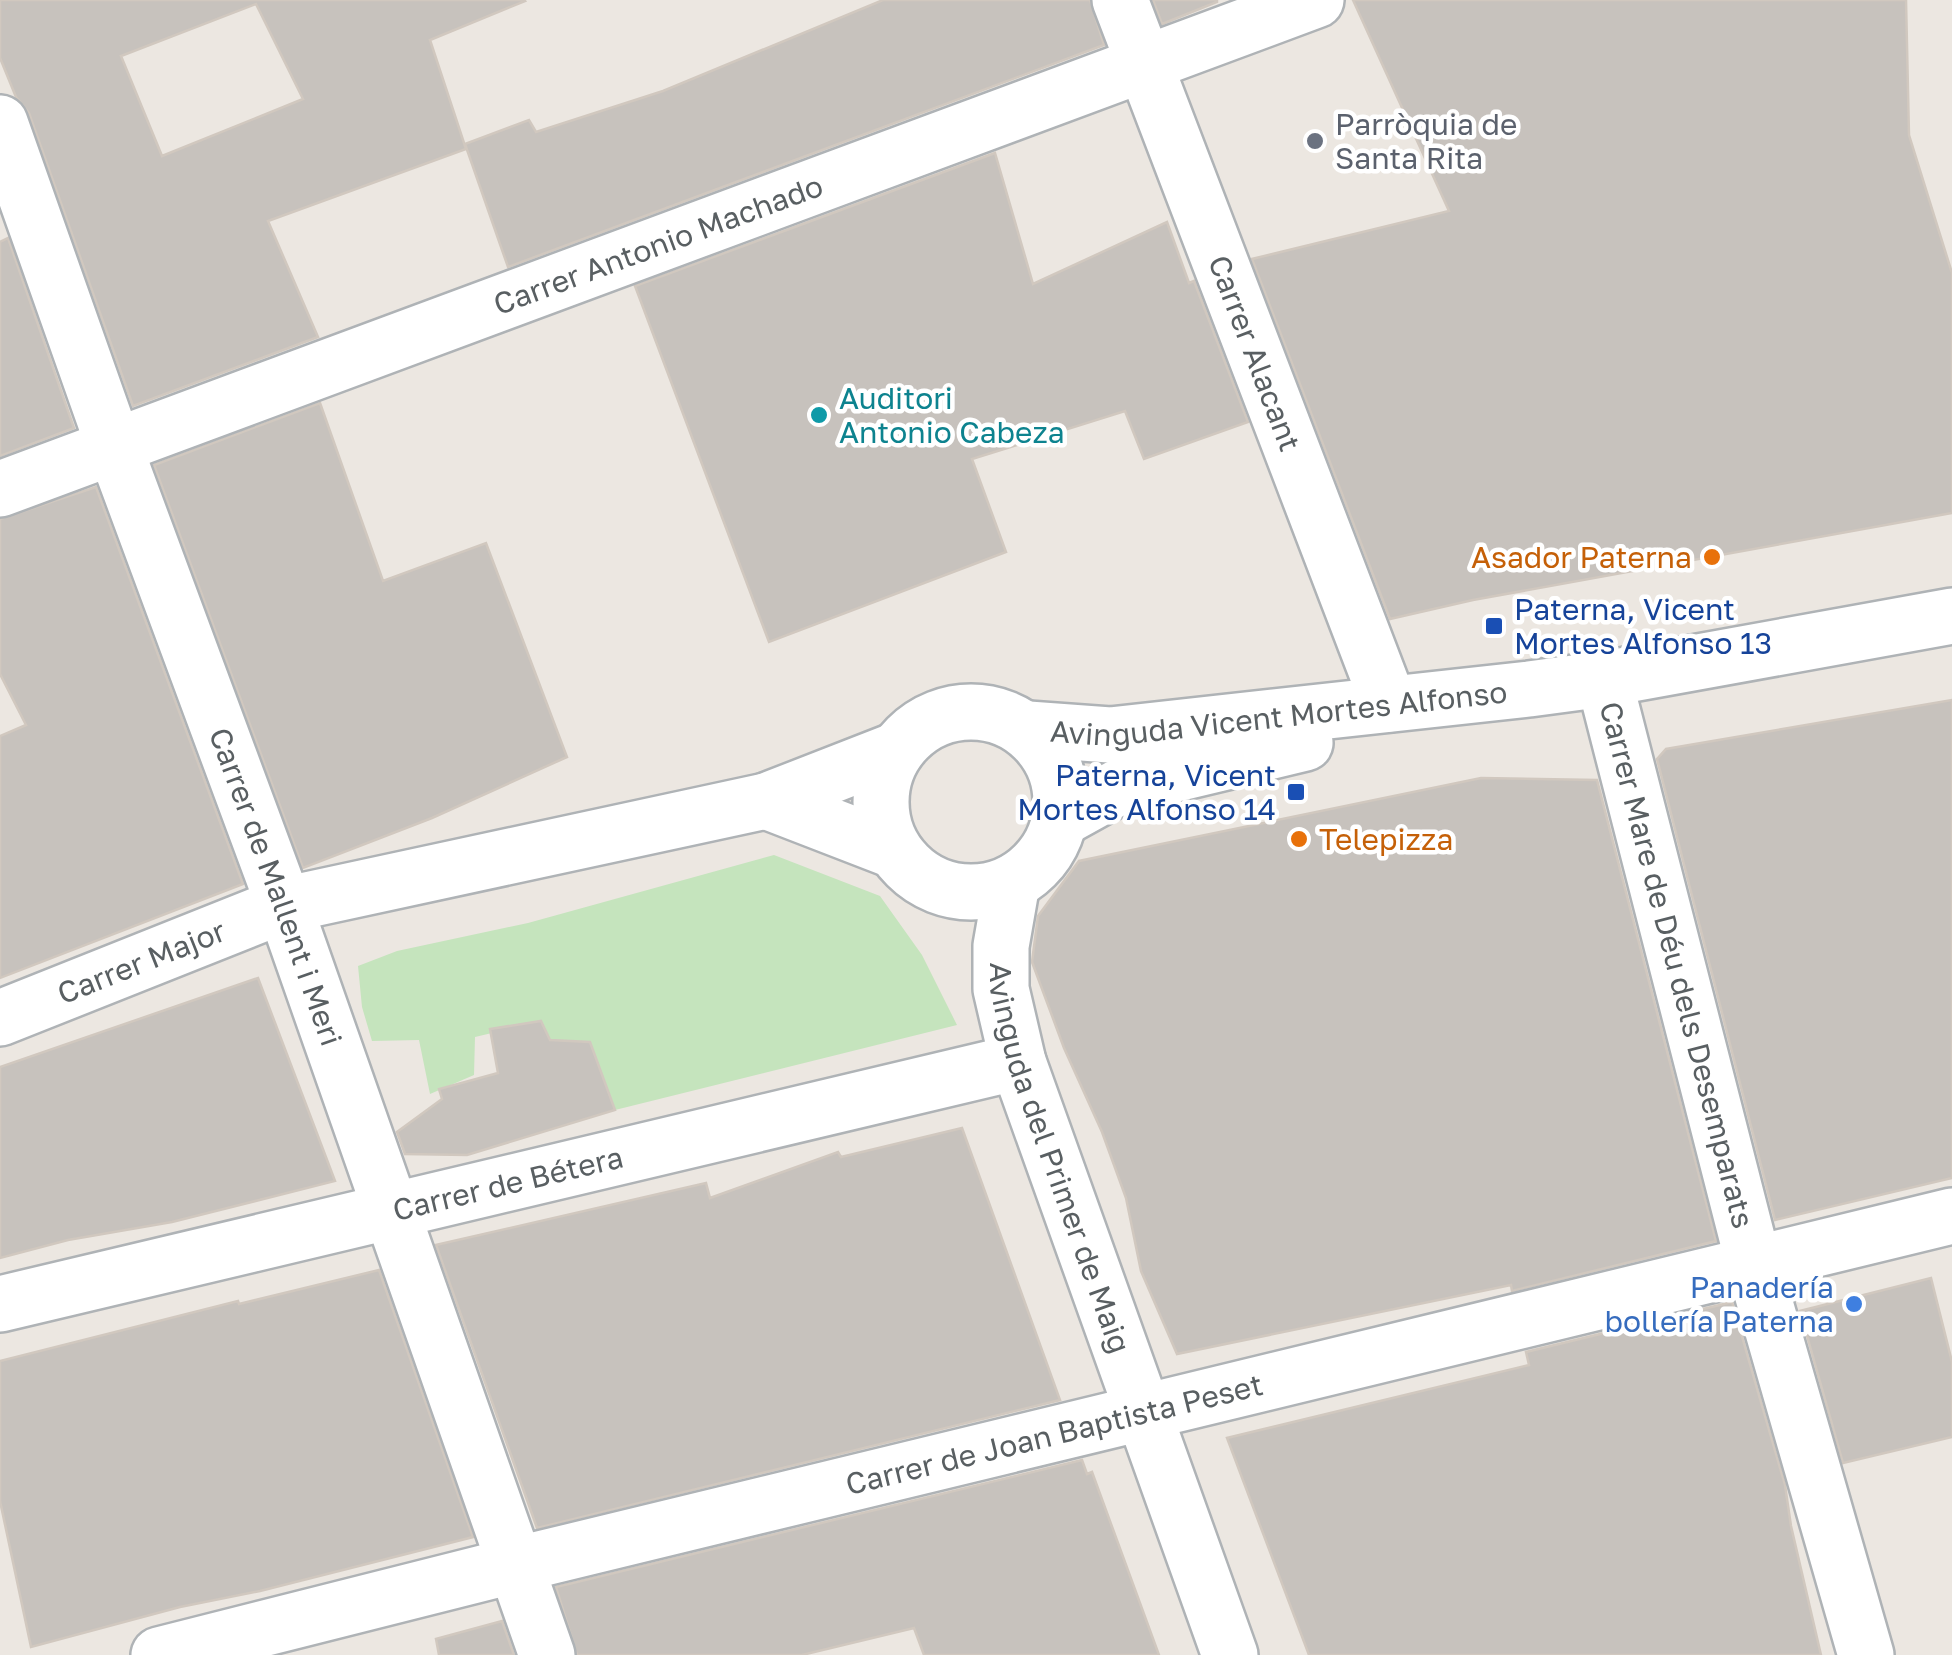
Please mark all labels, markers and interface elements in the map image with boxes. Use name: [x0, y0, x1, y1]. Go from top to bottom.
place label: Parròquia de Santa Rita: [1335, 106, 1517, 176]
marker: Parròquia de Santa Rita: [1304, 130, 1326, 152]
street label: Carrer Antonio Machado: [489, 167, 828, 322]
street label: Carrer Alacant: [1201, 250, 1309, 456]
place label: Auditori Antonio Cabeza: [839, 380, 1065, 450]
marker: Auditori Antonio Cabeza: [808, 404, 830, 426]
place label: Asador Paterna: [1471, 539, 1692, 575]
marker: Asador Paterna: [1701, 546, 1723, 568]
place label: Paterna, Vicent Mortes Alfonso 13: [1514, 591, 1772, 661]
marker: Paterna, Vicent Mortes Alfonso 13: [1483, 615, 1505, 637]
street label: Avinguda Vicent Mortes Alfonso: [1049, 674, 1509, 753]
street label: Carrer Mare de Déu dels Desemparats: [1593, 698, 1762, 1232]
street label: Carrer de Mallent i Meri: [202, 723, 350, 1050]
place label: Paterna, Vicent Mortes Alfonso 14: [1017, 757, 1276, 827]
marker: Paterna, Vicent Mortes Alfonso 14: [1285, 781, 1307, 803]
place label: Telepizza: [1319, 821, 1453, 857]
marker: Telepizza: [1288, 828, 1310, 850]
street label: Carrer Major: [52, 912, 231, 1011]
street label: Avinguda del Primer de Maig: [982, 962, 1139, 1358]
street label: Carrer de Bétera: [389, 1139, 627, 1228]
place label: Panadería bollería Paterna: [1605, 1269, 1834, 1339]
marker: Panadería bollería Paterna: [1843, 1293, 1865, 1315]
street label: Carrer de Joan Baptista Peset: [842, 1366, 1266, 1502]

